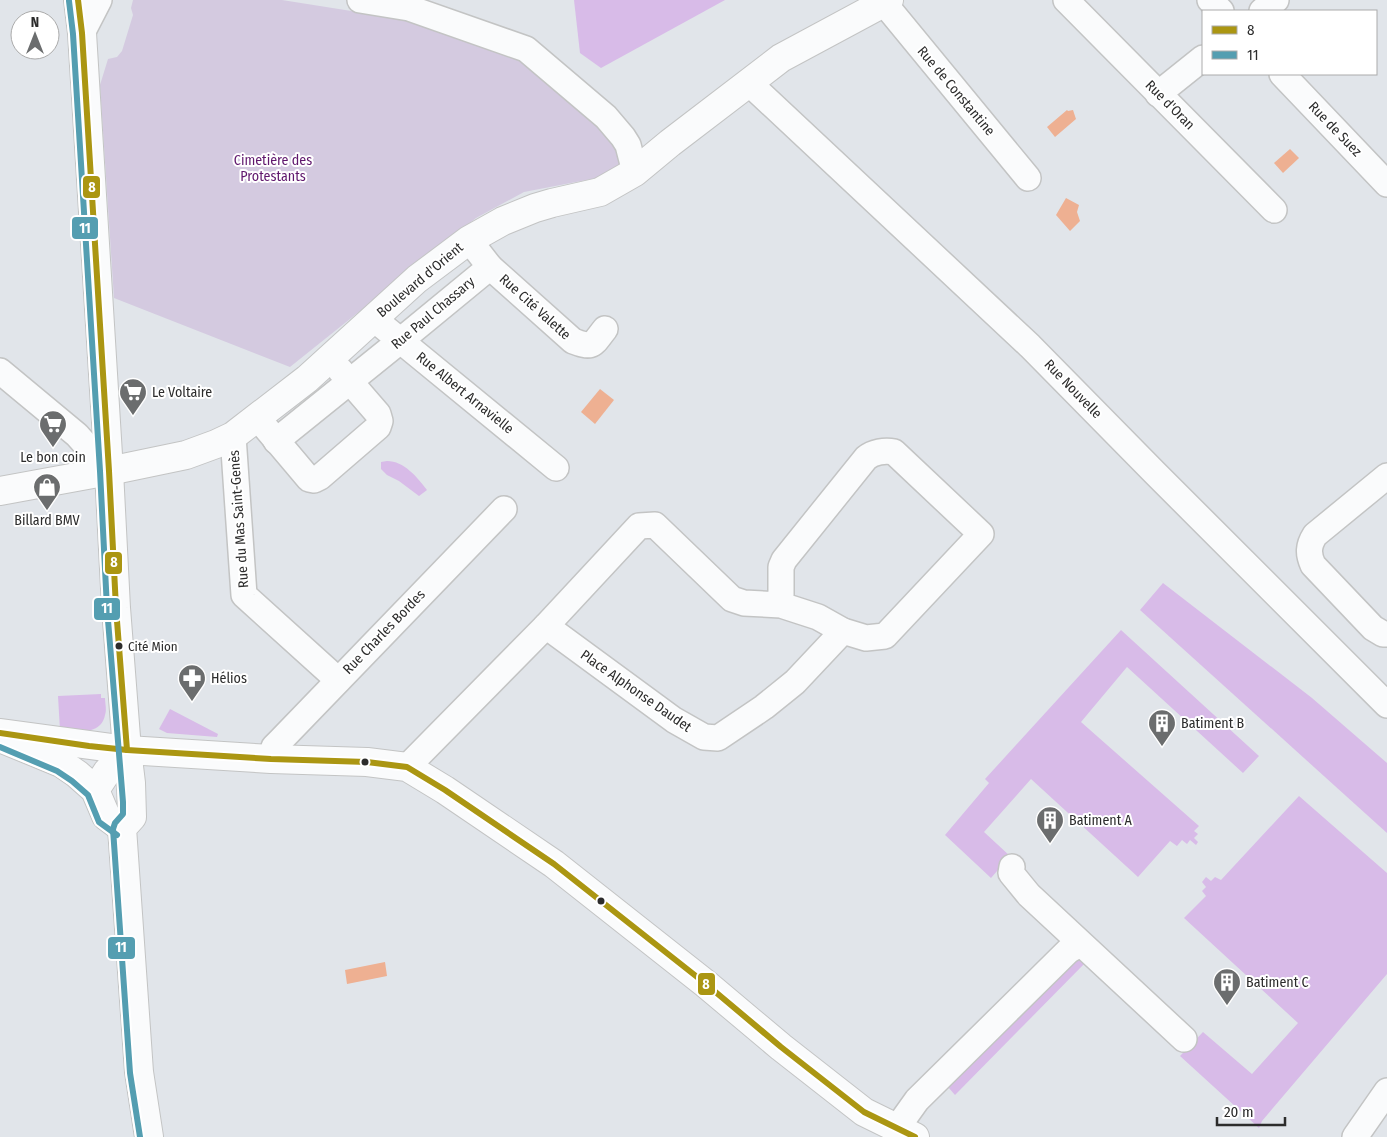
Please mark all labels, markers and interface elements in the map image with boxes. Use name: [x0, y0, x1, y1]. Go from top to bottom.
north arrow: [10, 10, 60, 60]
legend: [1202, 10, 1377, 75]
text: N: [31, 14, 39, 31]
text: 8: [1247, 21, 1255, 39]
street label: Rue de Constantine: [914, 43, 998, 139]
text: 11: [1247, 46, 1259, 64]
street label: Rue d'Oran: [1142, 77, 1198, 133]
street label: Rue de Suez: [1305, 98, 1366, 160]
park label: Cimetière des Protestants: [234, 152, 312, 185]
line badge: 8: [82, 175, 101, 199]
text: 8: [88, 179, 96, 196]
line badge: 11: [71, 216, 99, 240]
text: 11: [79, 220, 91, 237]
street label: Boulevard d'Orient: [373, 239, 467, 321]
street label: Rue Cité Valette: [496, 271, 574, 344]
street label: Rue Paul Chassary: [388, 273, 479, 353]
street label: Rue Albert Arnavielle: [413, 348, 517, 438]
street label: Rue Nouvelle: [1041, 356, 1105, 422]
supermarket icon: Le Voltaire: [118, 377, 148, 416]
place label: Le Voltaire: [152, 384, 212, 401]
supermarket icon: Le bon coin: [38, 409, 68, 448]
place label: Le bon coin: [20, 449, 86, 466]
street label: Rue du Mas Saint-Genès: [226, 449, 252, 589]
shop icon: Billard BMV: [32, 472, 62, 511]
place label: Billard BMV: [14, 512, 81, 529]
line badge: 8: [104, 551, 123, 575]
text: 8: [110, 554, 118, 571]
street label: Rue Charles Bordes: [339, 586, 429, 678]
line badge: 11: [93, 597, 121, 621]
text: 11: [101, 600, 113, 617]
place label: Cité Mion: [128, 639, 178, 654]
marker: Cité Mion: [114, 641, 124, 651]
street label: Place Alphonse Daudet: [577, 646, 695, 736]
pharmacy icon: Hélios: [177, 663, 207, 702]
place label: Hélios: [211, 670, 247, 687]
building icon: Batiment B: [1147, 708, 1177, 747]
place label: Batiment B: [1181, 715, 1245, 732]
unlabelled marker: [360, 757, 370, 767]
building icon: Batiment A: [1035, 805, 1065, 844]
place label: Batiment A: [1069, 812, 1133, 829]
unlabelled marker: [596, 896, 606, 906]
line badge: 11: [107, 936, 136, 960]
text: 11: [115, 939, 127, 956]
building icon: Batiment C: [1212, 967, 1242, 1006]
line badge: 8: [697, 972, 716, 996]
place label: Batiment C: [1246, 974, 1309, 991]
text: 8: [702, 976, 710, 993]
scale bar: [1217, 1094, 1284, 1126]
text: 20 m: [1224, 1103, 1254, 1121]

